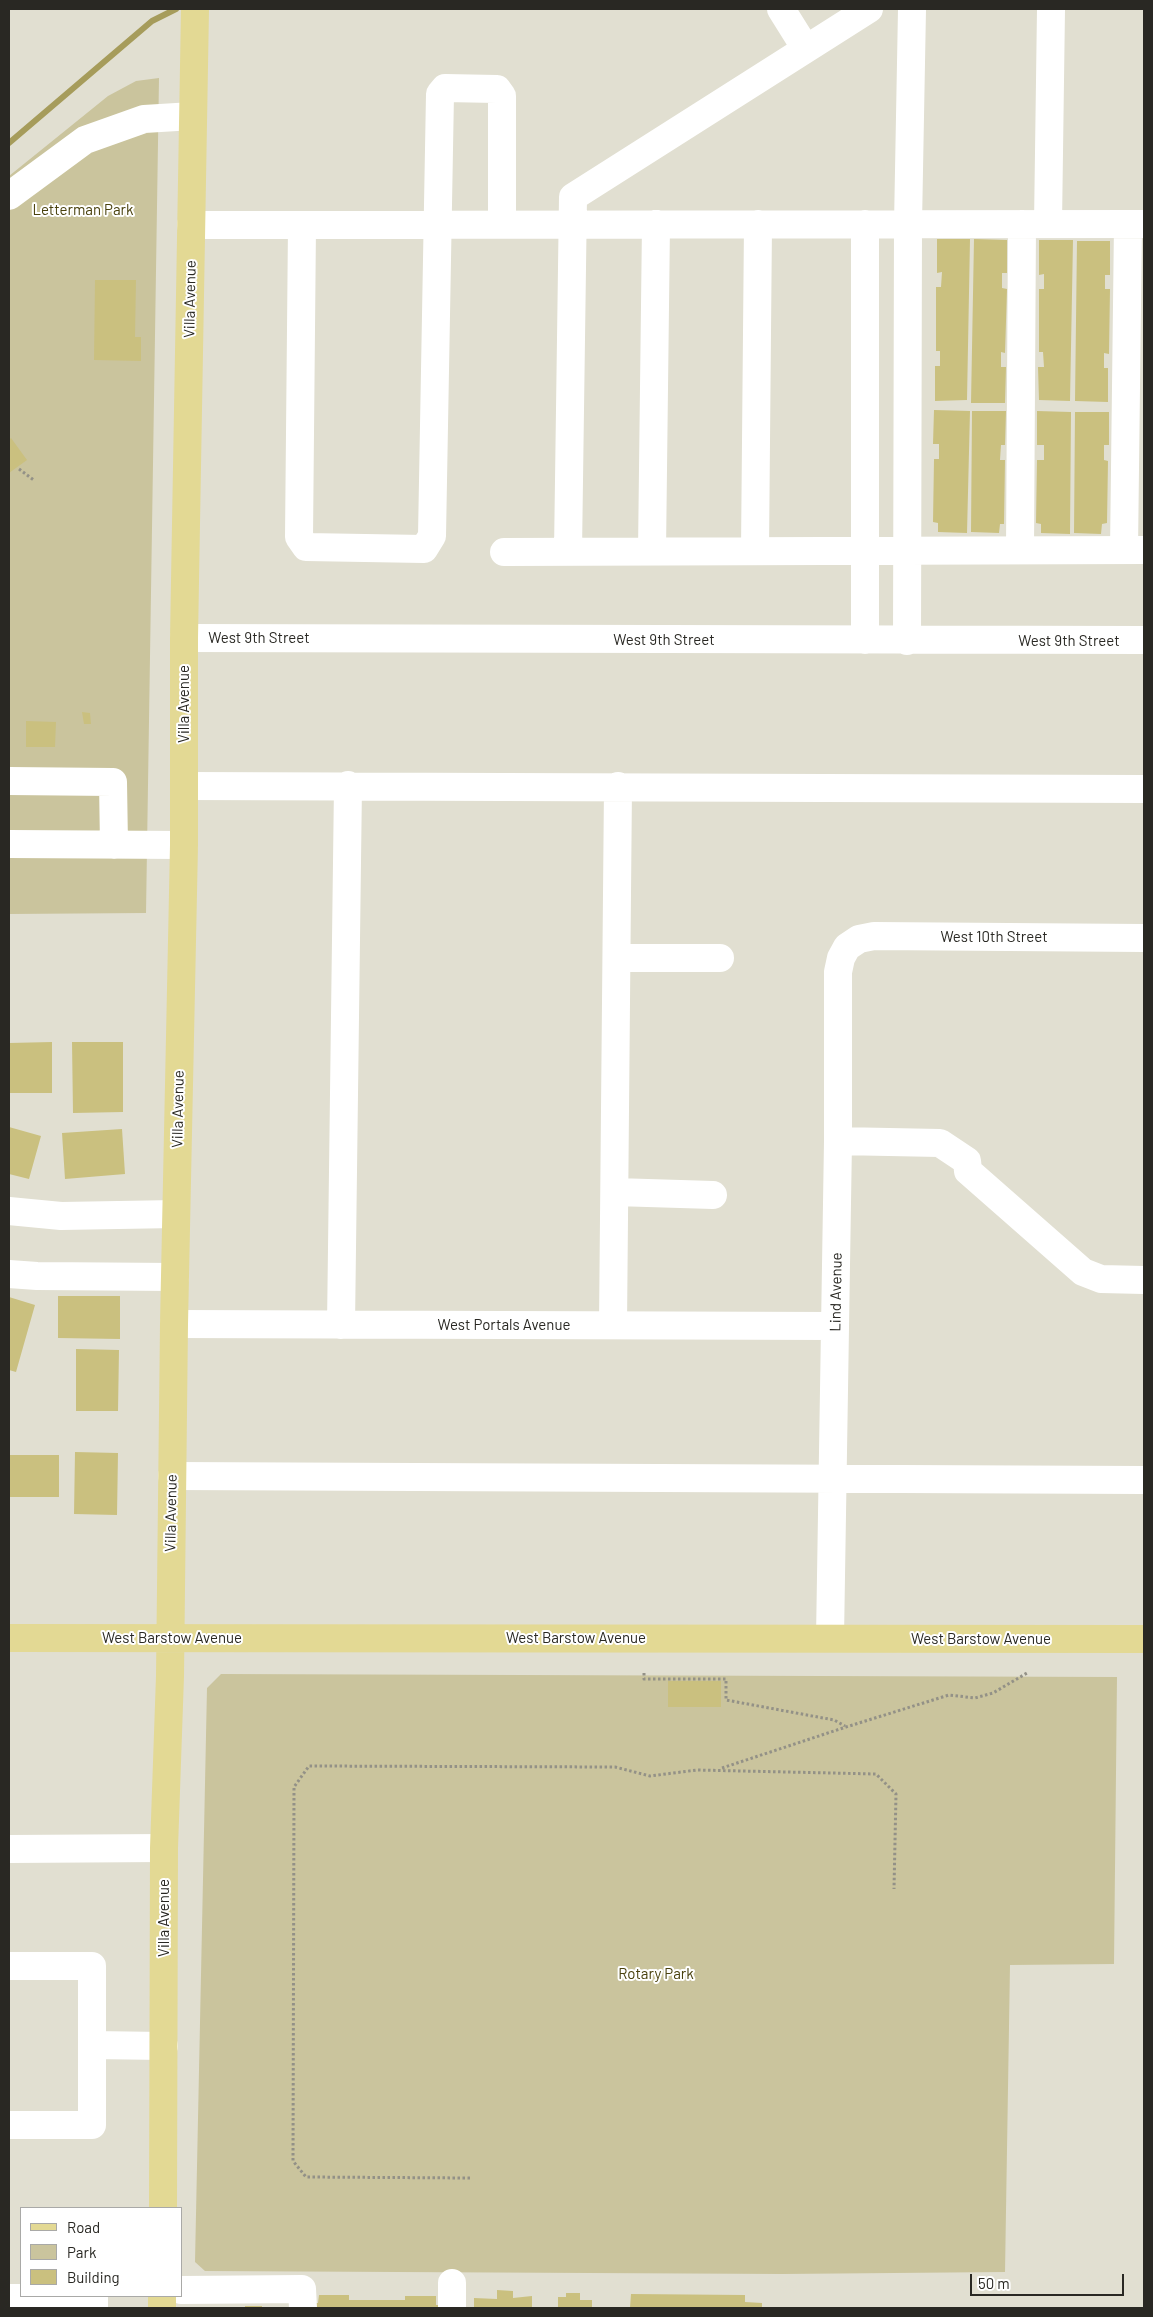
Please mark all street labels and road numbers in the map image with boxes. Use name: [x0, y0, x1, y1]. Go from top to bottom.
street label: Villa Avenue: [180, 260, 200, 338]
street label: West 9th Street: [208, 629, 310, 647]
street label: West 9th Street: [613, 631, 715, 649]
street label: West 9th Street: [1018, 632, 1120, 650]
street label: Villa Avenue: [175, 665, 193, 743]
street label: West 10th Street: [940, 928, 1048, 946]
street label: Villa Avenue: [168, 1070, 188, 1148]
street label: Lind Avenue: [826, 1252, 846, 1332]
street label: West Portals Avenue: [438, 1316, 570, 1334]
street label: Villa Avenue: [161, 1474, 181, 1552]
street label: West Barstow Avenue: [102, 1629, 242, 1647]
street label: West Barstow Avenue: [506, 1629, 646, 1647]
street label: West Barstow Avenue: [911, 1630, 1051, 1648]
street label: Villa Avenue: [155, 1879, 173, 1957]

